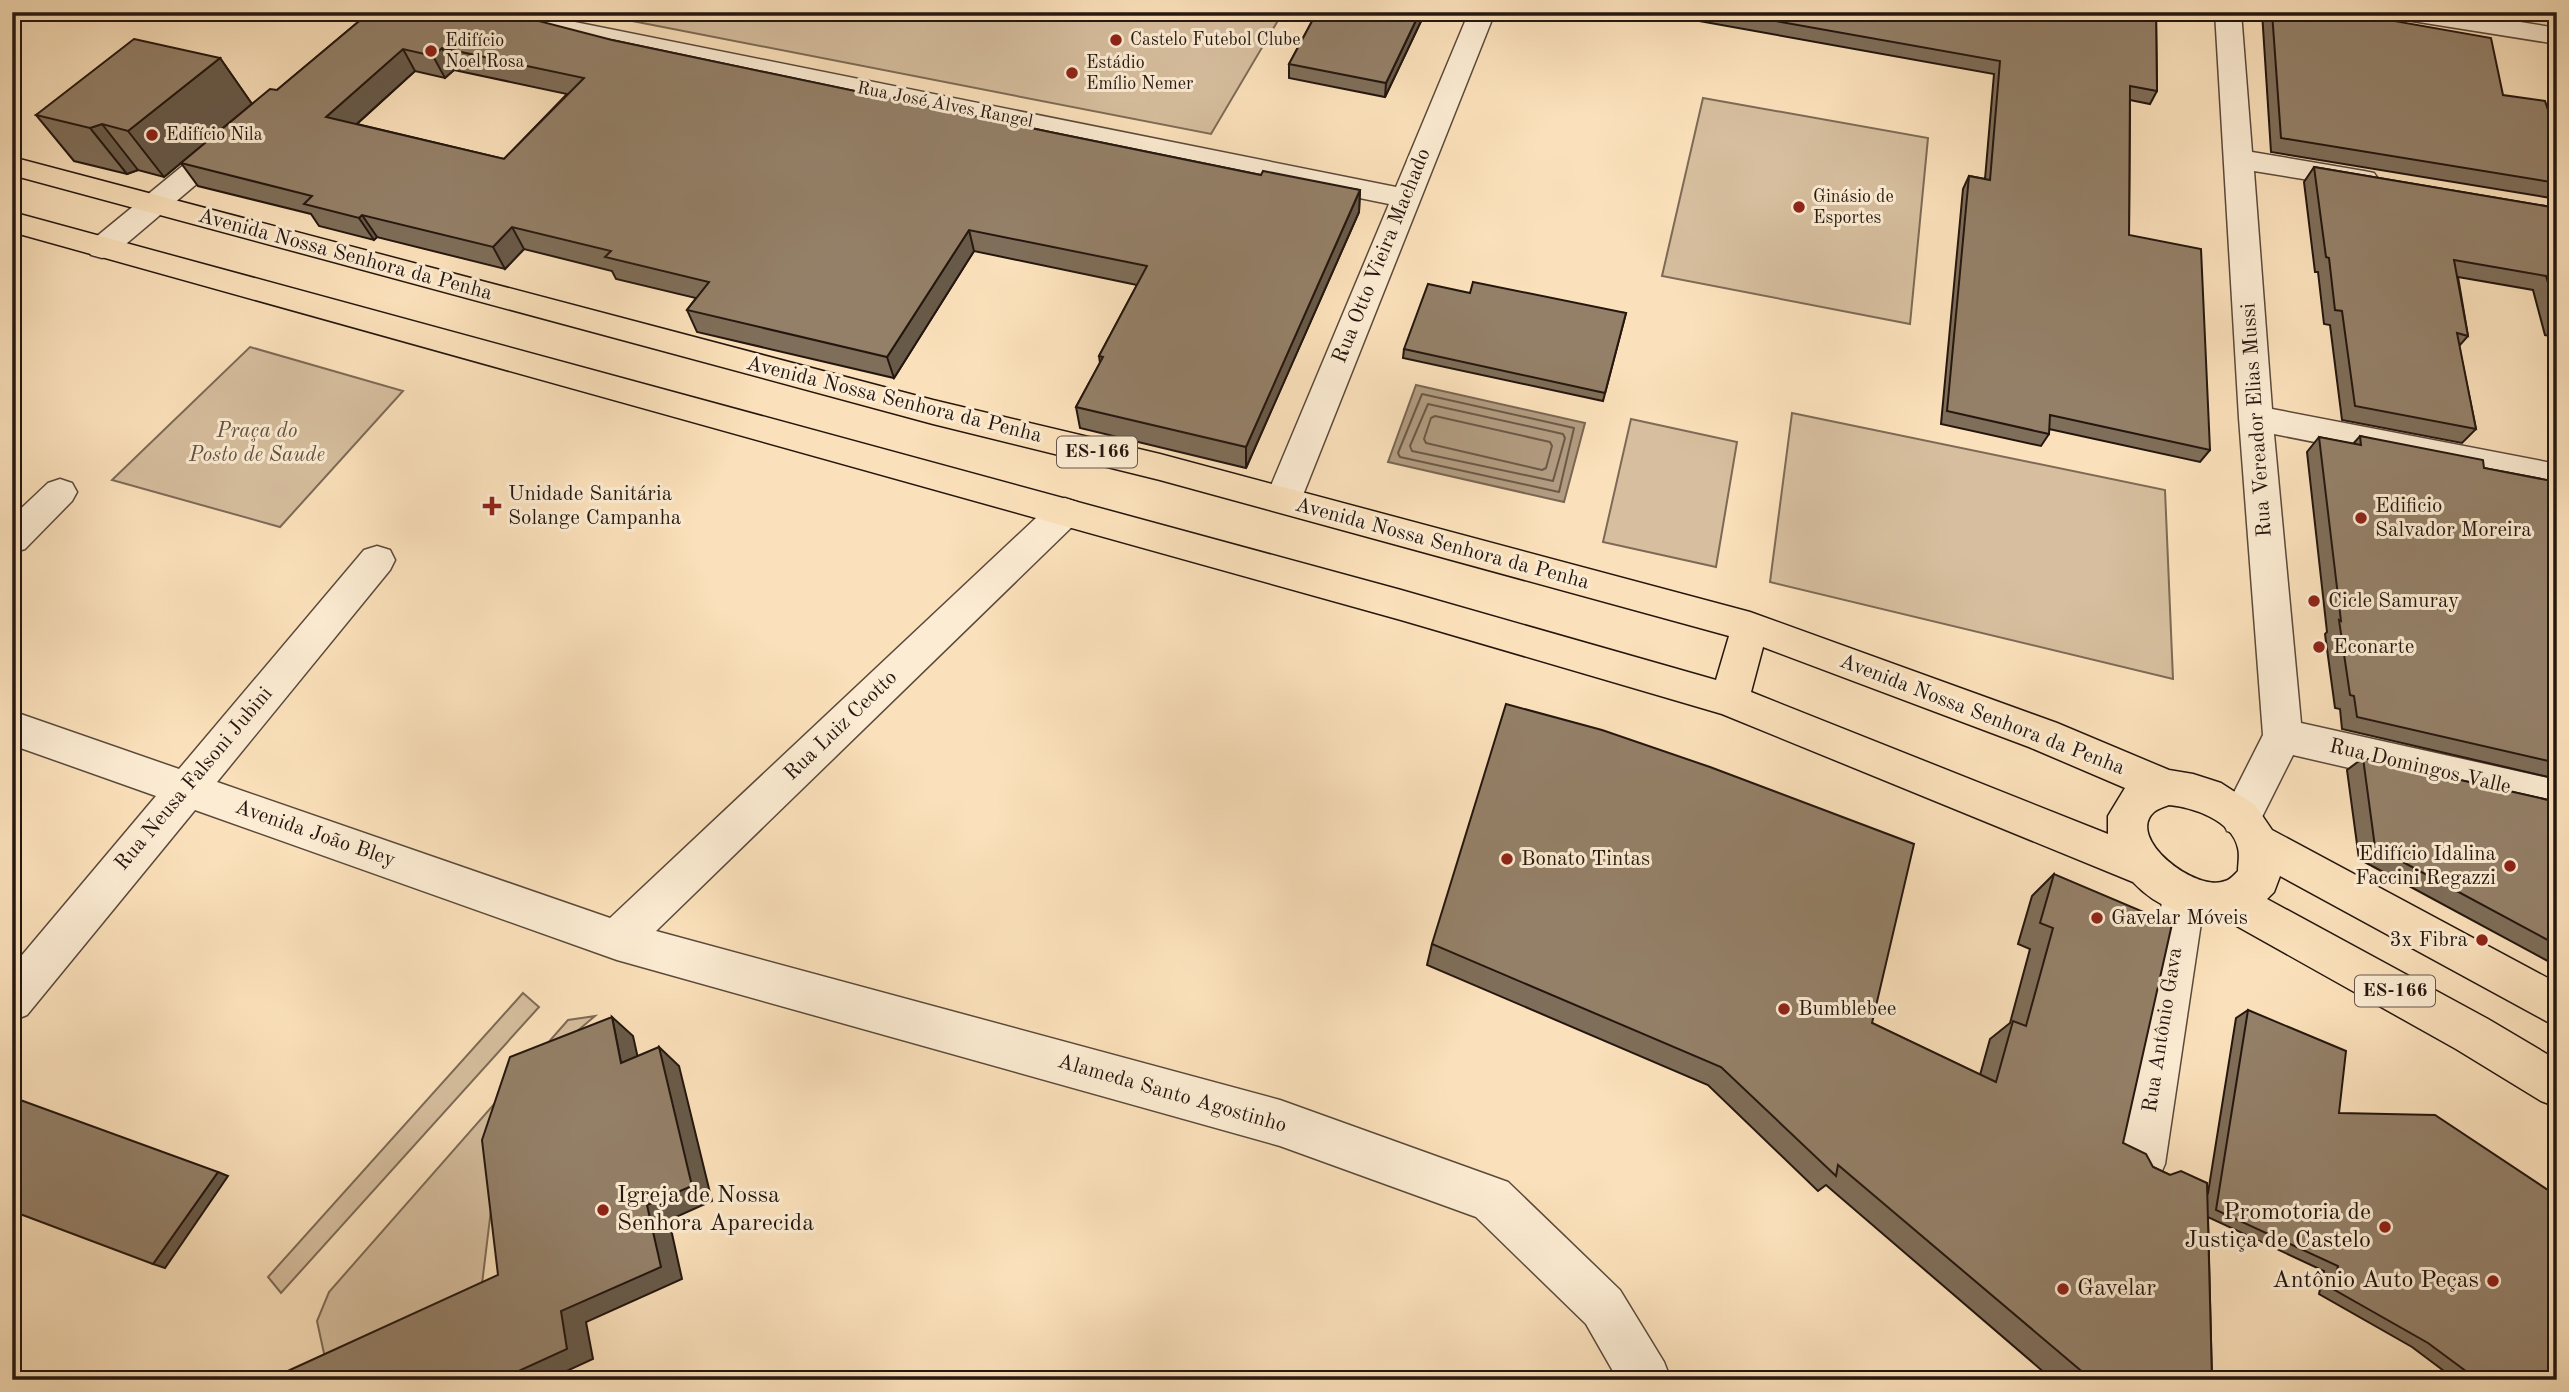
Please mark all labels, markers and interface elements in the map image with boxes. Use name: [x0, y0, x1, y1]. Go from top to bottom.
place label: Castelo Futebol Clube: [1130, 31, 1301, 49]
place label: Edifício Noel Rosa: [445, 32, 525, 71]
marker: Castelo Futebol Clube: [1108, 32, 1124, 48]
marker: Edifício Noel Rosa: [423, 43, 439, 59]
place label: Estádio Emílio Nemer: [1086, 54, 1194, 93]
marker: Estádio Emílio Nemer: [1064, 65, 1080, 81]
street label: Rua José Alves Rangel: [855, 79, 1035, 131]
place label: Edifício Nila: [166, 126, 263, 144]
marker: Edifício Nila: [144, 127, 160, 143]
street label: Rua Otto Vieira Machado: [1329, 146, 1435, 366]
place label: Ginásio de Esportes: [1813, 188, 1894, 227]
marker: Ginásio de Esportes: [1791, 199, 1807, 215]
street label: Avenida Nossa Senhora da Penha: [196, 206, 494, 304]
street label: Rua Vereador Elias Mussi: [2238, 302, 2276, 538]
street label: Avenida Nossa Senhora da Penha: [744, 353, 1044, 447]
park label: Praça do Posto de Saude: [188, 421, 325, 466]
road number: ES-166: [1057, 436, 1137, 467]
place label: Unidade Sanitária Solange Campanha: [508, 484, 681, 529]
street label: Avenida Nossa Senhora da Penha: [1293, 495, 1591, 593]
marker: Unidade Sanitária Solange Campanha: [482, 496, 502, 516]
place label: Edificio Salvador Moreira: [2375, 496, 2532, 541]
marker: Edificio Salvador Moreira: [2353, 510, 2369, 526]
place label: Cicle Samuray: [2328, 591, 2459, 612]
marker: Cicle Samuray: [2306, 593, 2322, 609]
place label: Econarte: [2333, 637, 2414, 658]
marker: Econarte: [2311, 639, 2327, 655]
street label: Avenida Nossa Senhora da Penha: [1836, 651, 2128, 779]
street label: Rua Luiz Ceotto: [781, 667, 901, 785]
street label: Rua Neusa Falsoni Jubini: [111, 683, 277, 875]
street label: Rua Domingos Valle: [2327, 736, 2513, 798]
street label: Avenida João Bley: [232, 797, 398, 871]
place label: Edifício Idalina Faccini Regazzi: [2355, 844, 2496, 889]
place label: Bonato Tintas: [1521, 849, 1650, 870]
marker: Bonato Tintas: [1499, 851, 1515, 867]
marker: Edifício Idalina Faccini Regazzi: [2502, 858, 2518, 874]
place label: Gavelar Móveis: [2111, 908, 2248, 929]
marker: Gavelar Móveis: [2089, 910, 2105, 926]
place label: 3x Fibra: [2389, 930, 2468, 951]
marker: 3x Fibra: [2474, 932, 2490, 948]
street label: Rua Antônio Gava: [2140, 946, 2186, 1114]
road number: ES-166: [2355, 976, 2435, 1007]
place label: Bumblebee: [1798, 999, 1897, 1020]
marker: Bumblebee: [1776, 1001, 1792, 1017]
street label: Alameda Santo Agostinho: [1055, 1051, 1289, 1137]
place label: Igreja de Nossa Senhora Aparecida: [617, 1184, 814, 1236]
place label: Promotoria de Justiça de Castelo: [2184, 1201, 2371, 1253]
marker: Igreja de Nossa Senhora Aparecida: [595, 1202, 611, 1218]
marker: Promotoria de Justiça de Castelo: [2377, 1219, 2393, 1235]
place label: Antônio Auto Peças: [2272, 1269, 2479, 1293]
marker: Antônio Auto Peças: [2485, 1273, 2501, 1289]
place label: Gavelar: [2077, 1277, 2156, 1301]
marker: Gavelar: [2055, 1281, 2071, 1297]

